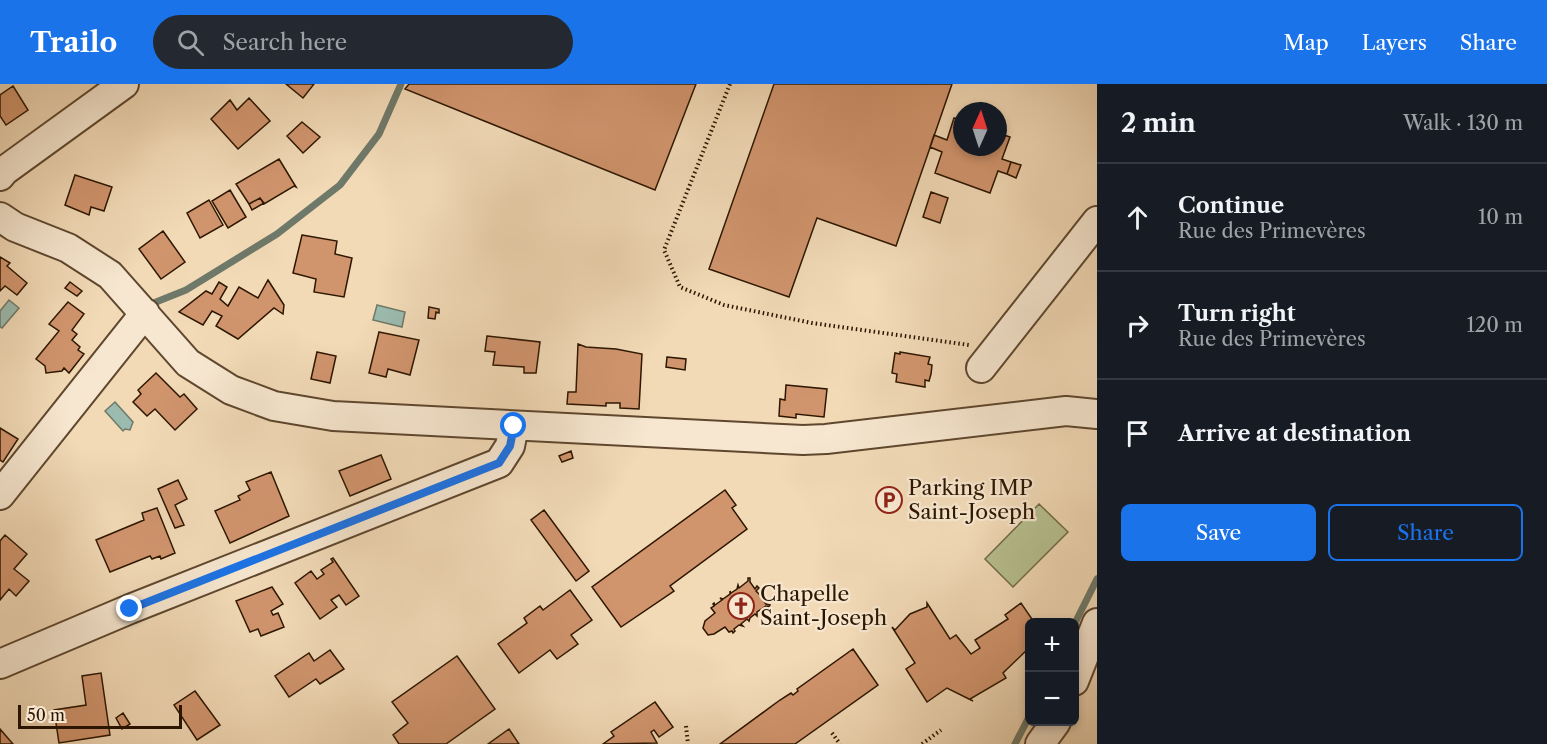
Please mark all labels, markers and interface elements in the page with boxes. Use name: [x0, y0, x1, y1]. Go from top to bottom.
search box: [153, 15, 573, 69]
text: Trailo: [30, 25, 117, 59]
icon: search: [174, 26, 207, 59]
text: Search here: [222, 29, 347, 56]
text: Map: [1284, 30, 1329, 55]
text: Layers: [1362, 30, 1427, 55]
text: Share: [1460, 30, 1517, 55]
north arrow: [953, 102, 1007, 156]
text: 2 min: [1121, 107, 1196, 139]
text: Walk · 130 m: [1403, 111, 1523, 135]
text: Continue: [1178, 192, 1284, 219]
icon: ahead: [1121, 201, 1154, 234]
text: 10 m: [1478, 205, 1523, 229]
text: Rue des Primevères: [1178, 219, 1366, 243]
text: Turn right: [1178, 300, 1296, 327]
icon: right: [1121, 309, 1154, 342]
text: 120 m: [1466, 313, 1523, 337]
text: Rue des Primevères: [1178, 327, 1366, 351]
route start: [500, 412, 526, 438]
icon: arrive: [1121, 417, 1154, 450]
text: Arrive at destination: [1178, 420, 1411, 447]
place label: Parking IMP Saint-Joseph: [908, 475, 1035, 524]
parking icon: Parking IMP Saint-Joseph: [874, 485, 904, 515]
button: Save: [1121, 504, 1316, 561]
button: Share: [1328, 504, 1523, 561]
place label: Chapelle Saint-Joseph: [760, 581, 887, 630]
church icon: Chapelle Saint-Joseph: [726, 591, 756, 621]
route end: [116, 595, 142, 621]
map controls: [1025, 618, 1079, 726]
button: +: [1025, 618, 1079, 672]
button: −: [1025, 672, 1079, 726]
scale bar: [18, 702, 182, 730]
text: 50 m: [27, 705, 65, 725]

